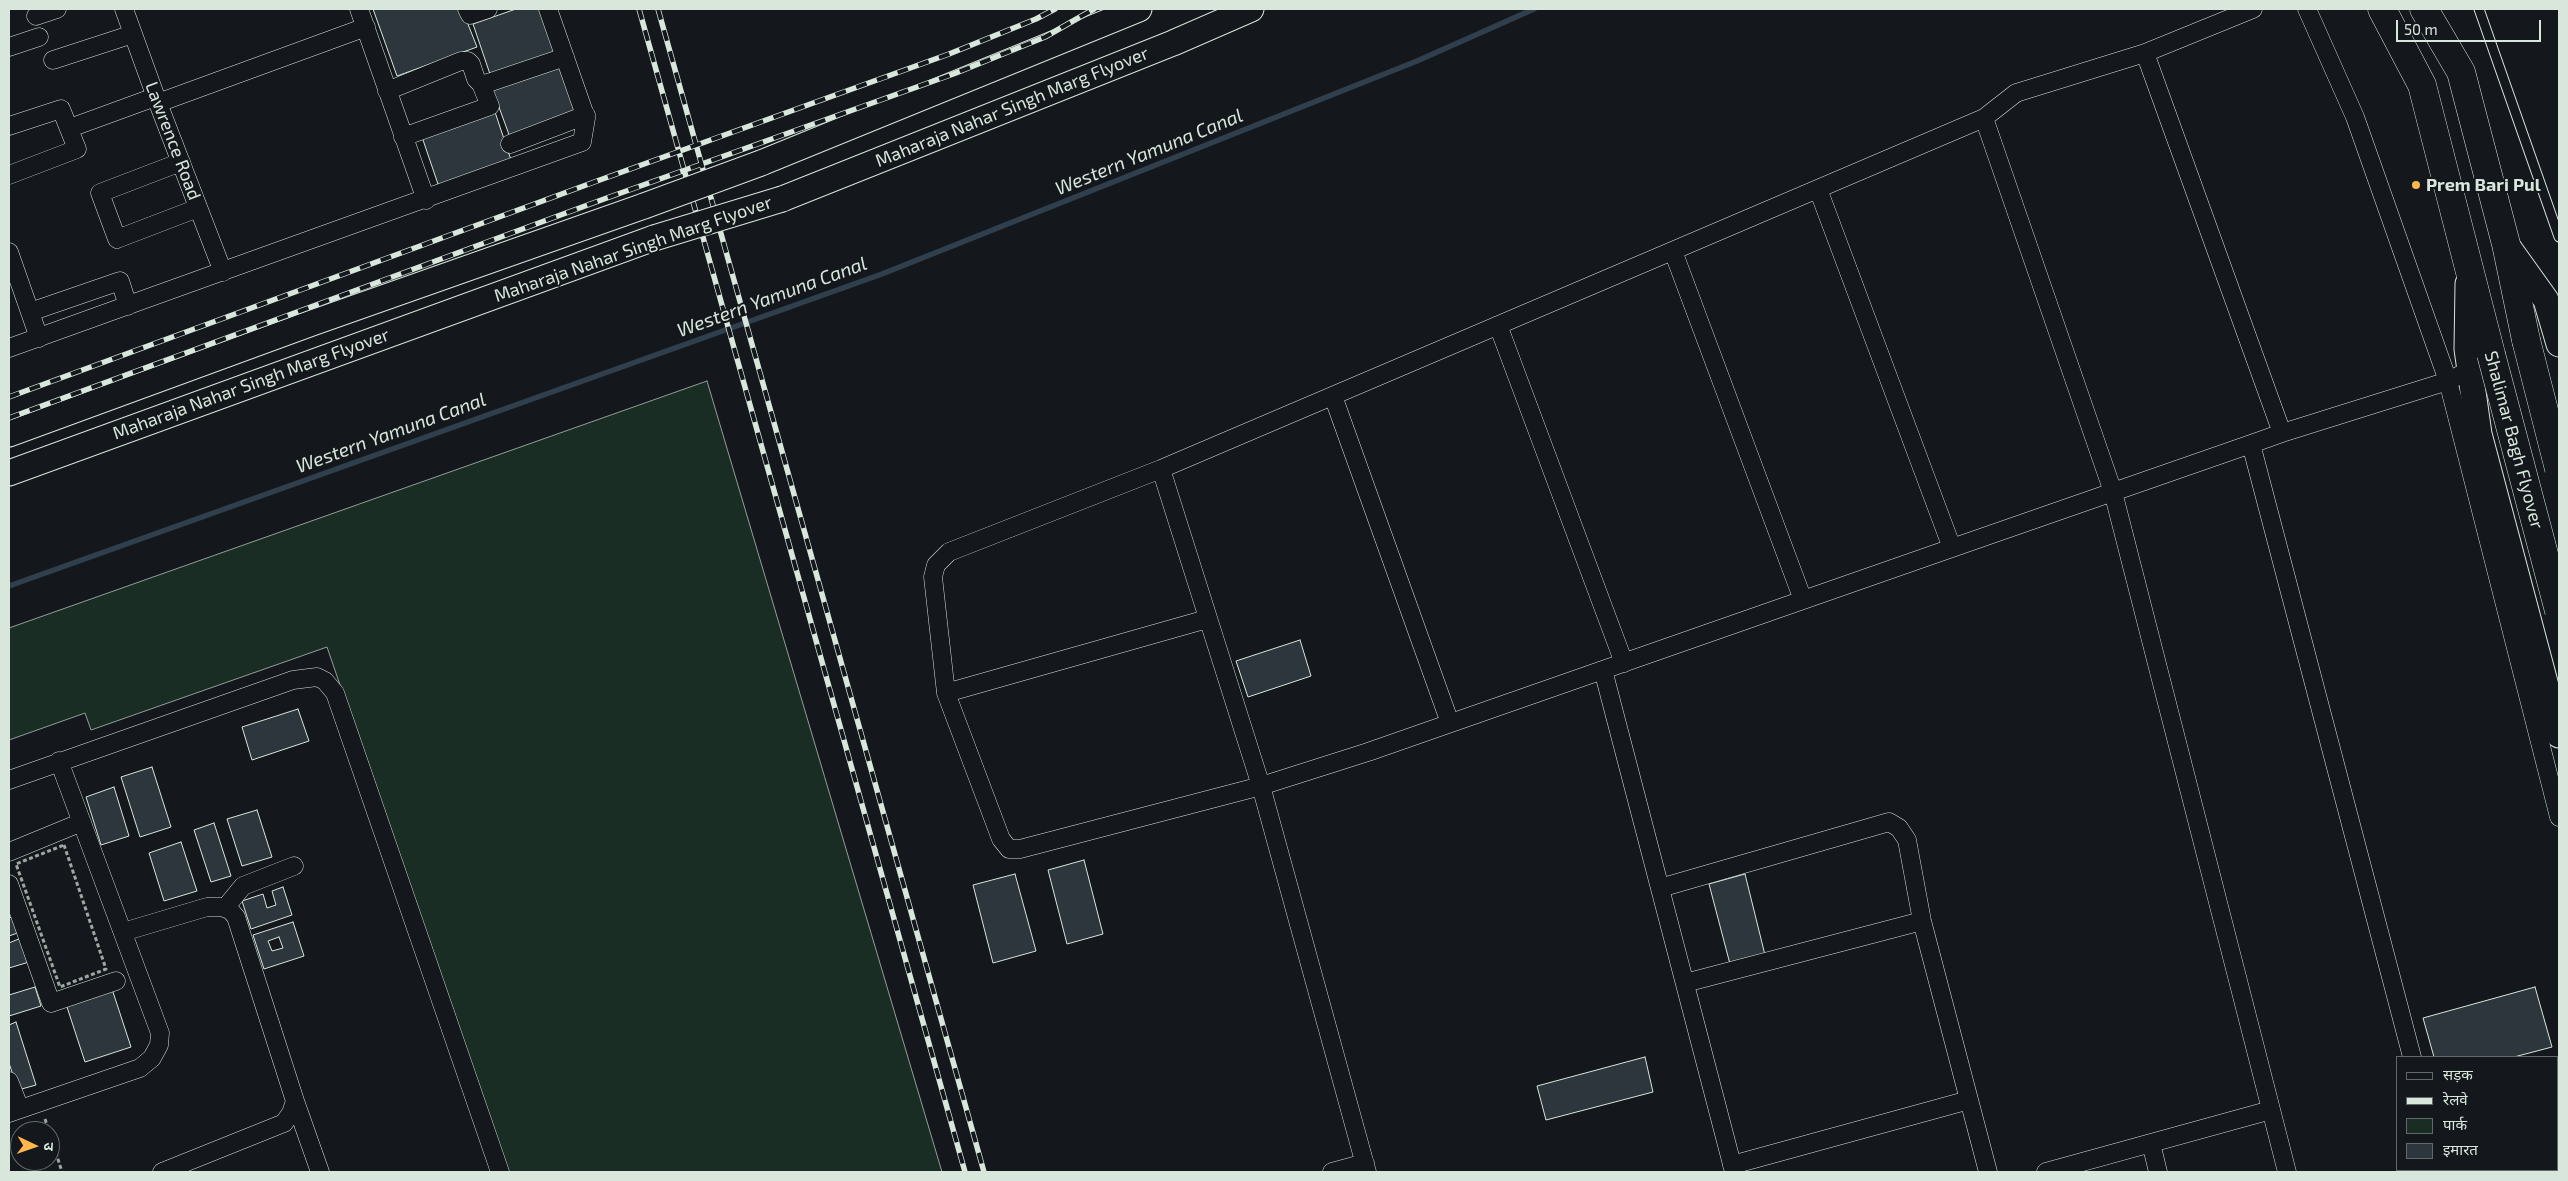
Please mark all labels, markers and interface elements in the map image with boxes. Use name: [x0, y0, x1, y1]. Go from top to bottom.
scale bar: [2398, 10, 2543, 42]
text: 50 m: [2404, 20, 2438, 38]
street label: Maharaja Nahar Singh Marg Flyover: [872, 42, 1152, 172]
street label: Lawrence Road: [141, 79, 205, 203]
water label: Western Yamuna Canal: [1052, 104, 1246, 200]
place label: Prem Bari Pul: [2426, 174, 2541, 196]
marker: Prem Bari Pul: [2410, 179, 2422, 191]
street label: Maharaja Nahar Singh Marg Flyover: [491, 191, 775, 307]
water label: Western Yamuna Canal: [674, 252, 870, 342]
street label: Maharaja Nahar Singh Marg Flyover: [110, 324, 392, 444]
street label: Shalimar Bagh Flyover: [2480, 349, 2548, 531]
water label: Western Yamuna Canal: [293, 388, 489, 478]
legend: [2396, 1056, 2558, 1171]
text: सड़क: [2443, 1065, 2473, 1083]
text: रेलवे: [2443, 1090, 2468, 1108]
text: पार्क: [2443, 1115, 2467, 1133]
north arrow: [10, 1121, 60, 1171]
text: इमारत: [2443, 1140, 2478, 1158]
text: उ: [41, 1142, 58, 1151]

